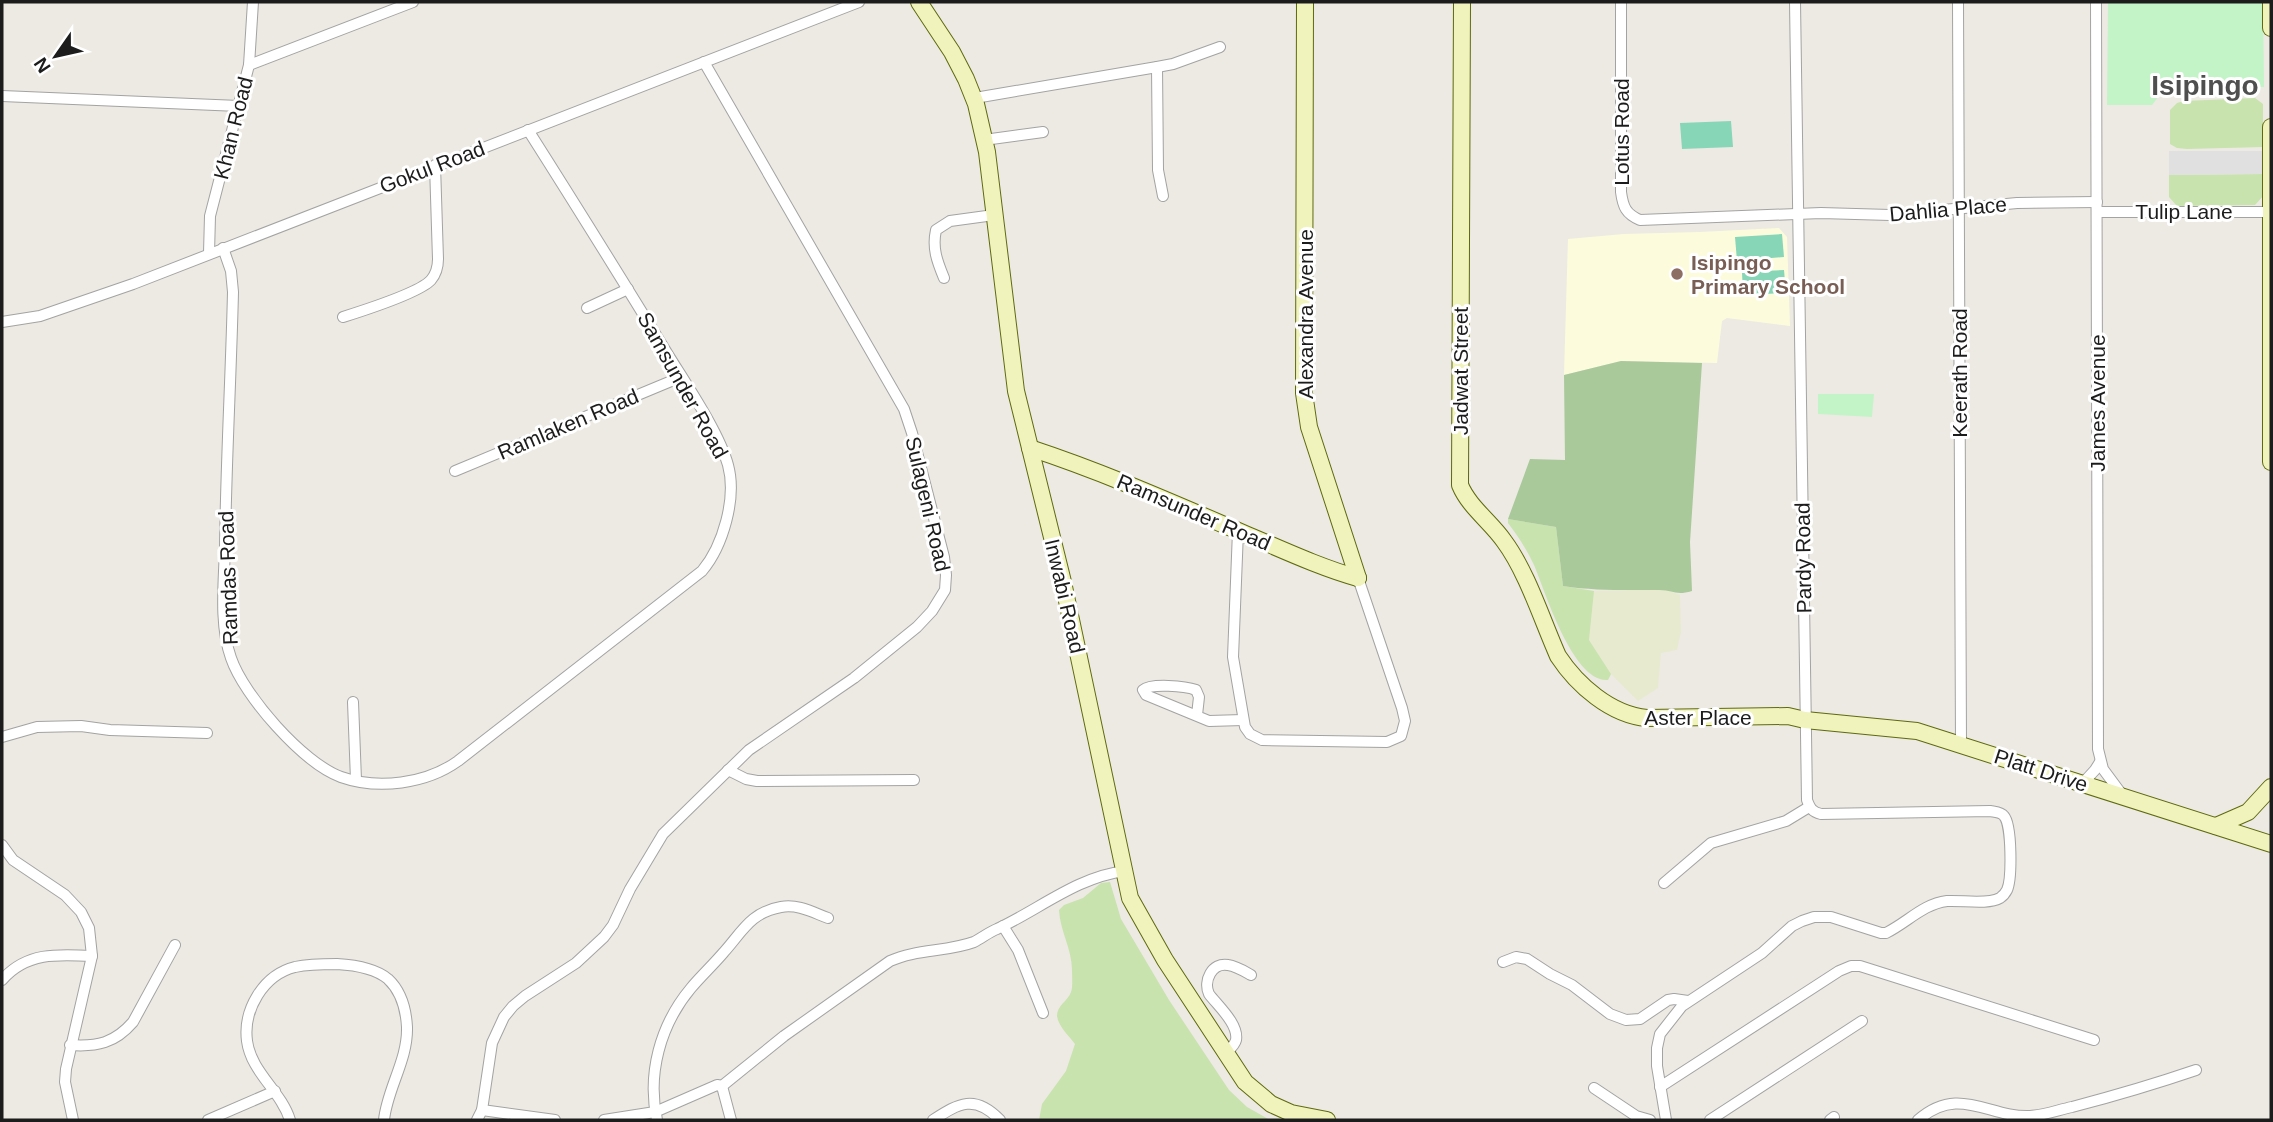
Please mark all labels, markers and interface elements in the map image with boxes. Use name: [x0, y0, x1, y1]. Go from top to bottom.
north arrow: [21, 21, 91, 91]
text: N: [30, 54, 55, 77]
district label: Isipingo: [2151, 70, 2259, 101]
street label: Khan Road: [209, 74, 257, 182]
street label: Lotus Road: [1610, 78, 1633, 186]
street label: Gokul Road: [376, 136, 488, 198]
street label: Dahlia Place: [1888, 192, 2008, 226]
street label: Tulip Lane: [2135, 200, 2233, 223]
street label: Alexandra Avenue: [1294, 229, 1317, 399]
place label: Isipingo Primary School: [1691, 251, 1845, 298]
marker: Isipingo Primary School: [1669, 266, 1685, 282]
street label: Jadwat Street: [1449, 307, 1472, 435]
street label: Samsunder Road: [633, 308, 733, 462]
street label: Keerath Road: [1948, 308, 1971, 438]
street label: James Avenue: [2086, 334, 2109, 472]
street label: Ramlaken Road: [494, 384, 642, 464]
street label: Sulageni Road: [901, 434, 955, 574]
street label: Ramsunder Road: [1114, 469, 1274, 555]
street label: Pardy Road: [1791, 502, 1815, 614]
street label: Ramdas Road: [214, 511, 242, 645]
street label: Inwabi Road: [1041, 537, 1089, 655]
street label: Aster Place: [1644, 706, 1752, 729]
street label: Platt Drive: [1991, 744, 2091, 796]

